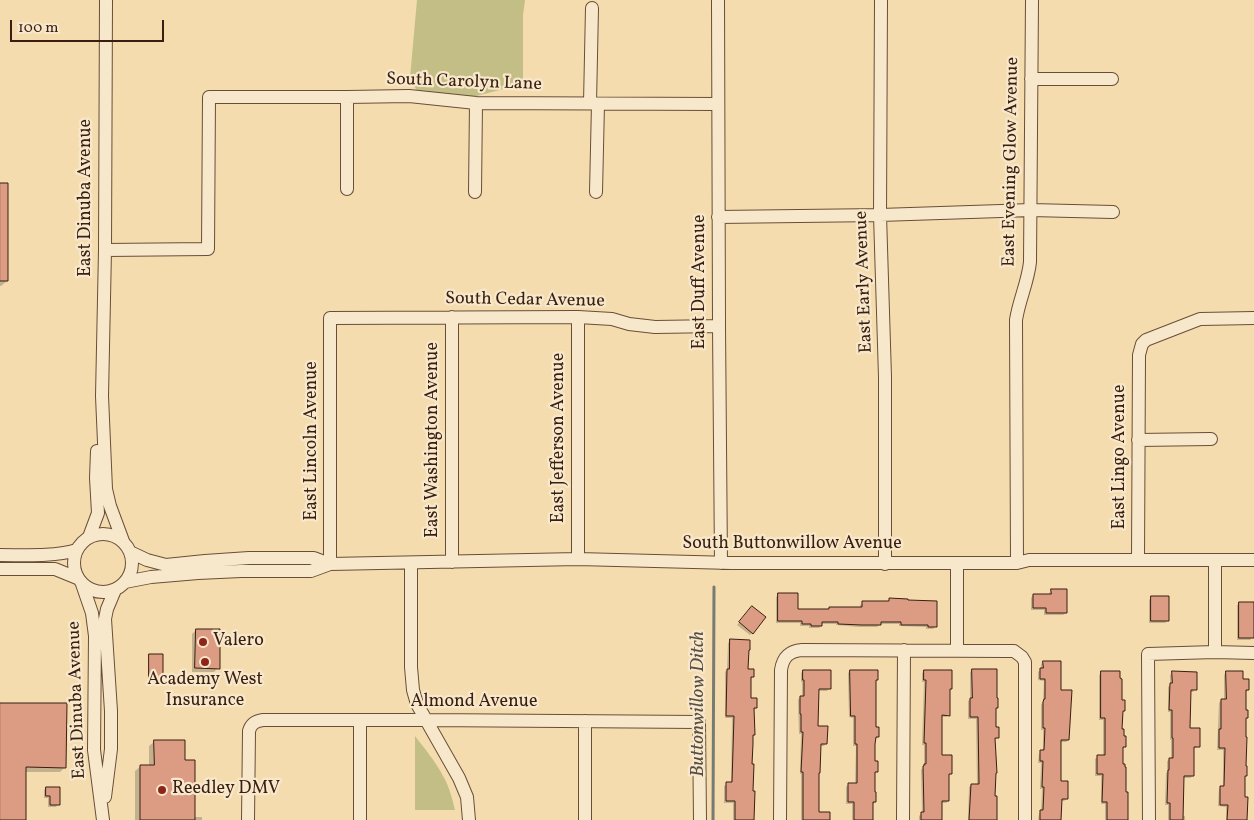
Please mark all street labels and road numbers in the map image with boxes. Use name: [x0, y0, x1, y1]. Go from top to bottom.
street label: East Evening Glow Avenue: [999, 57, 1025, 267]
street label: South Carolyn Lane: [386, 69, 542, 97]
street label: East Dinuba Avenue: [76, 119, 98, 277]
street label: East Early Avenue: [852, 211, 878, 353]
street label: East Duff Avenue: [690, 214, 712, 350]
street label: South Cedar Avenue: [445, 289, 605, 313]
street label: East Washington Avenue: [423, 342, 445, 538]
street label: East Jefferson Avenue: [549, 353, 571, 523]
street label: East Lincoln Avenue: [302, 361, 324, 521]
street label: East Lingo Avenue: [1110, 385, 1132, 529]
street label: South Buttonwillow Avenue: [682, 534, 902, 556]
street label: East Dinuba Avenue: [64, 621, 92, 779]
street label: Almond Avenue: [411, 692, 537, 714]

